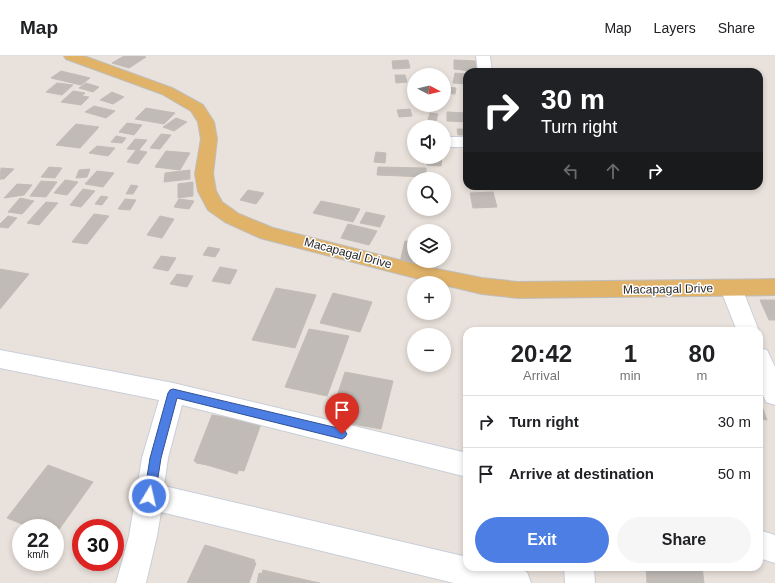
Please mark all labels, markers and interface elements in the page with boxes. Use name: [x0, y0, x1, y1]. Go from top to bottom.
text: Map: [20, 17, 58, 38]
text: Map: [604, 20, 632, 36]
text: Layers: [654, 20, 696, 36]
text: Share: [718, 20, 755, 36]
north arrow: [407, 68, 451, 112]
map controls: [407, 68, 451, 372]
icon: right: [475, 84, 527, 136]
text: 30 m: [541, 84, 605, 115]
text: Turn right: [541, 117, 617, 137]
button: sound: [407, 120, 451, 164]
icon: left: [560, 160, 582, 182]
icon: ahead: [602, 160, 624, 182]
icon: right: [644, 160, 666, 182]
button: search: [407, 172, 451, 216]
button: layers: [407, 224, 451, 268]
street label: Macapagal Drive: [303, 235, 394, 271]
button: +: [407, 276, 451, 320]
street label: Macapagal Drive: [623, 281, 713, 297]
button: −: [407, 328, 451, 372]
text: 20:42: [511, 340, 572, 367]
text: 1: [624, 340, 637, 367]
text: 80: [689, 340, 715, 367]
text: Arrival: [523, 368, 560, 383]
text: min: [620, 368, 641, 383]
text: m: [696, 368, 707, 383]
pin: [325, 393, 359, 434]
icon: arrive: [331, 399, 353, 421]
icon: right: [475, 411, 497, 433]
text: Turn right: [509, 413, 579, 430]
text: 30 m: [718, 413, 751, 430]
icon: arrive: [475, 463, 497, 485]
text: Arrive at destination: [509, 465, 654, 482]
text: 50 m: [718, 465, 751, 482]
position arrow: [128, 475, 170, 517]
button: Exit: [475, 517, 609, 563]
button: Share: [617, 517, 751, 563]
speed limit sign: 30: [72, 519, 124, 571]
text: 22: [27, 529, 49, 551]
text: km/h: [27, 549, 49, 560]

